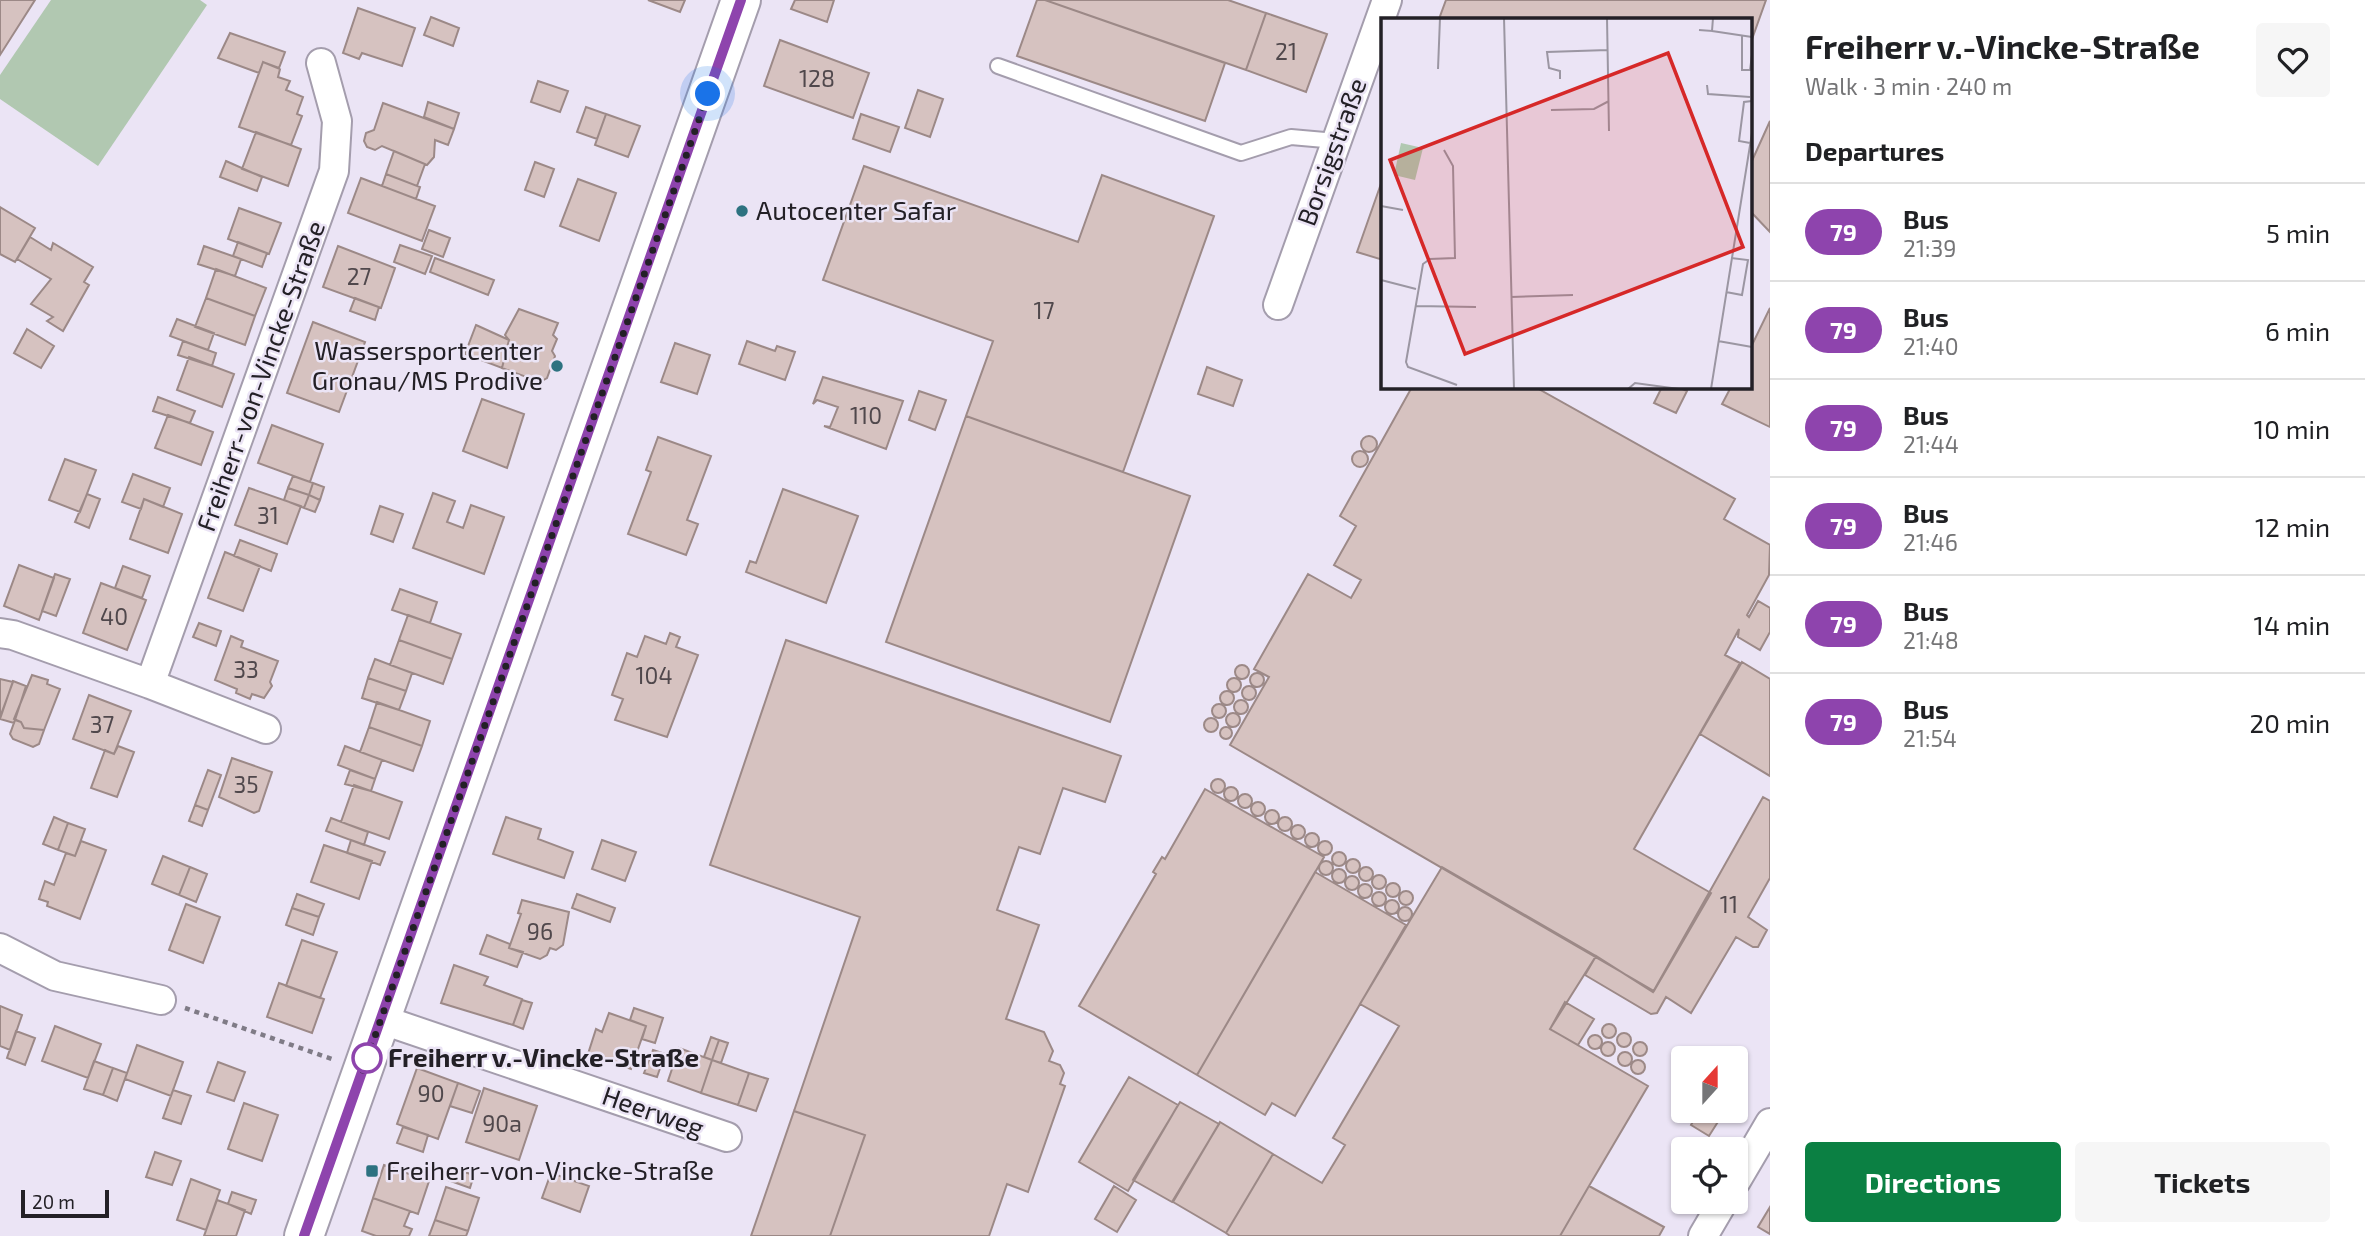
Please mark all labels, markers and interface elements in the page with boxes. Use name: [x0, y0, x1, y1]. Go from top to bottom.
inset map: [1381, 18, 1752, 388]
button: heart: [2256, 23, 2330, 97]
text: Freiherr v.-Vincke-Straße: [1805, 26, 2200, 66]
house number: 21: [1275, 37, 1297, 65]
house number: 128: [799, 64, 835, 92]
text: Walk · 3 min · 240 m: [1805, 72, 2012, 100]
street label: Borsigstraße: [1290, 73, 1372, 230]
your location: [690, 76, 725, 111]
text: Departures: [1805, 135, 1944, 166]
place label: Autocenter Safar: [756, 194, 956, 225]
marker: Autocenter Safar: [734, 203, 750, 219]
text: Bus: [1903, 203, 1949, 234]
street label: Freiherr-von-Vincke-Straße: [189, 216, 330, 535]
text: 79: [1830, 217, 1857, 246]
text: 5 min: [2266, 217, 2330, 248]
text: 21:39: [1903, 234, 1956, 262]
house number: 27: [347, 262, 372, 290]
house number: 17: [1034, 296, 1055, 324]
text: Bus: [1903, 301, 1949, 332]
text: 79: [1830, 315, 1857, 344]
text: 6 min: [2265, 315, 2330, 346]
text: 21:40: [1903, 332, 1959, 360]
place label: Wassersportcenter Gronau/MS Prodive: [312, 334, 543, 395]
marker: Wassersportcenter Gronau/MS Prodive: [549, 358, 565, 374]
text: Bus: [1903, 399, 1949, 430]
house number: 110: [850, 401, 882, 429]
text: 79: [1830, 413, 1857, 442]
text: 10 min: [2254, 413, 2330, 444]
text: 21:44: [1903, 430, 1959, 458]
text: Bus: [1903, 497, 1949, 528]
house number: 31: [257, 501, 279, 529]
text: 79: [1830, 511, 1857, 540]
text: 12 min: [2255, 511, 2330, 542]
text: 21:46: [1903, 528, 1958, 556]
text: Bus: [1903, 595, 1949, 626]
house number: 40: [100, 602, 128, 630]
text: 79: [1830, 609, 1857, 638]
text: 14 min: [2254, 609, 2330, 640]
text: 21:48: [1903, 626, 1959, 654]
house number: 33: [233, 655, 259, 683]
house number: 104: [635, 661, 673, 689]
text: Bus: [1903, 693, 1949, 724]
text: 79: [1830, 707, 1857, 736]
text: 20 min: [2250, 707, 2330, 738]
house number: 37: [90, 710, 114, 738]
text: 21:54: [1903, 724, 1957, 752]
house number: 35: [233, 770, 259, 798]
house number: 11: [1720, 890, 1738, 918]
house number: 96: [527, 917, 553, 945]
place label: Freiherr v.-Vincke-Straße: [388, 1041, 699, 1072]
marker: Freiherr v.-Vincke-Straße: [352, 1043, 382, 1073]
north arrow: [1671, 1046, 1748, 1124]
map controls: [1671, 1046, 1748, 1214]
house number: 90: [417, 1079, 445, 1107]
street label: Heerweg: [599, 1079, 708, 1142]
house number: 90a: [482, 1109, 522, 1137]
button: locate: [1671, 1137, 1748, 1214]
button: Directions: [1805, 1142, 2061, 1222]
button: Tickets: [2075, 1142, 2330, 1222]
place label: Freiherr-von-Vincke-Straße: [386, 1154, 714, 1185]
marker: Freiherr-von-Vincke-Straße: [364, 1163, 380, 1179]
scale bar: [21, 1187, 108, 1219]
text: 20 m: [32, 1190, 75, 1213]

